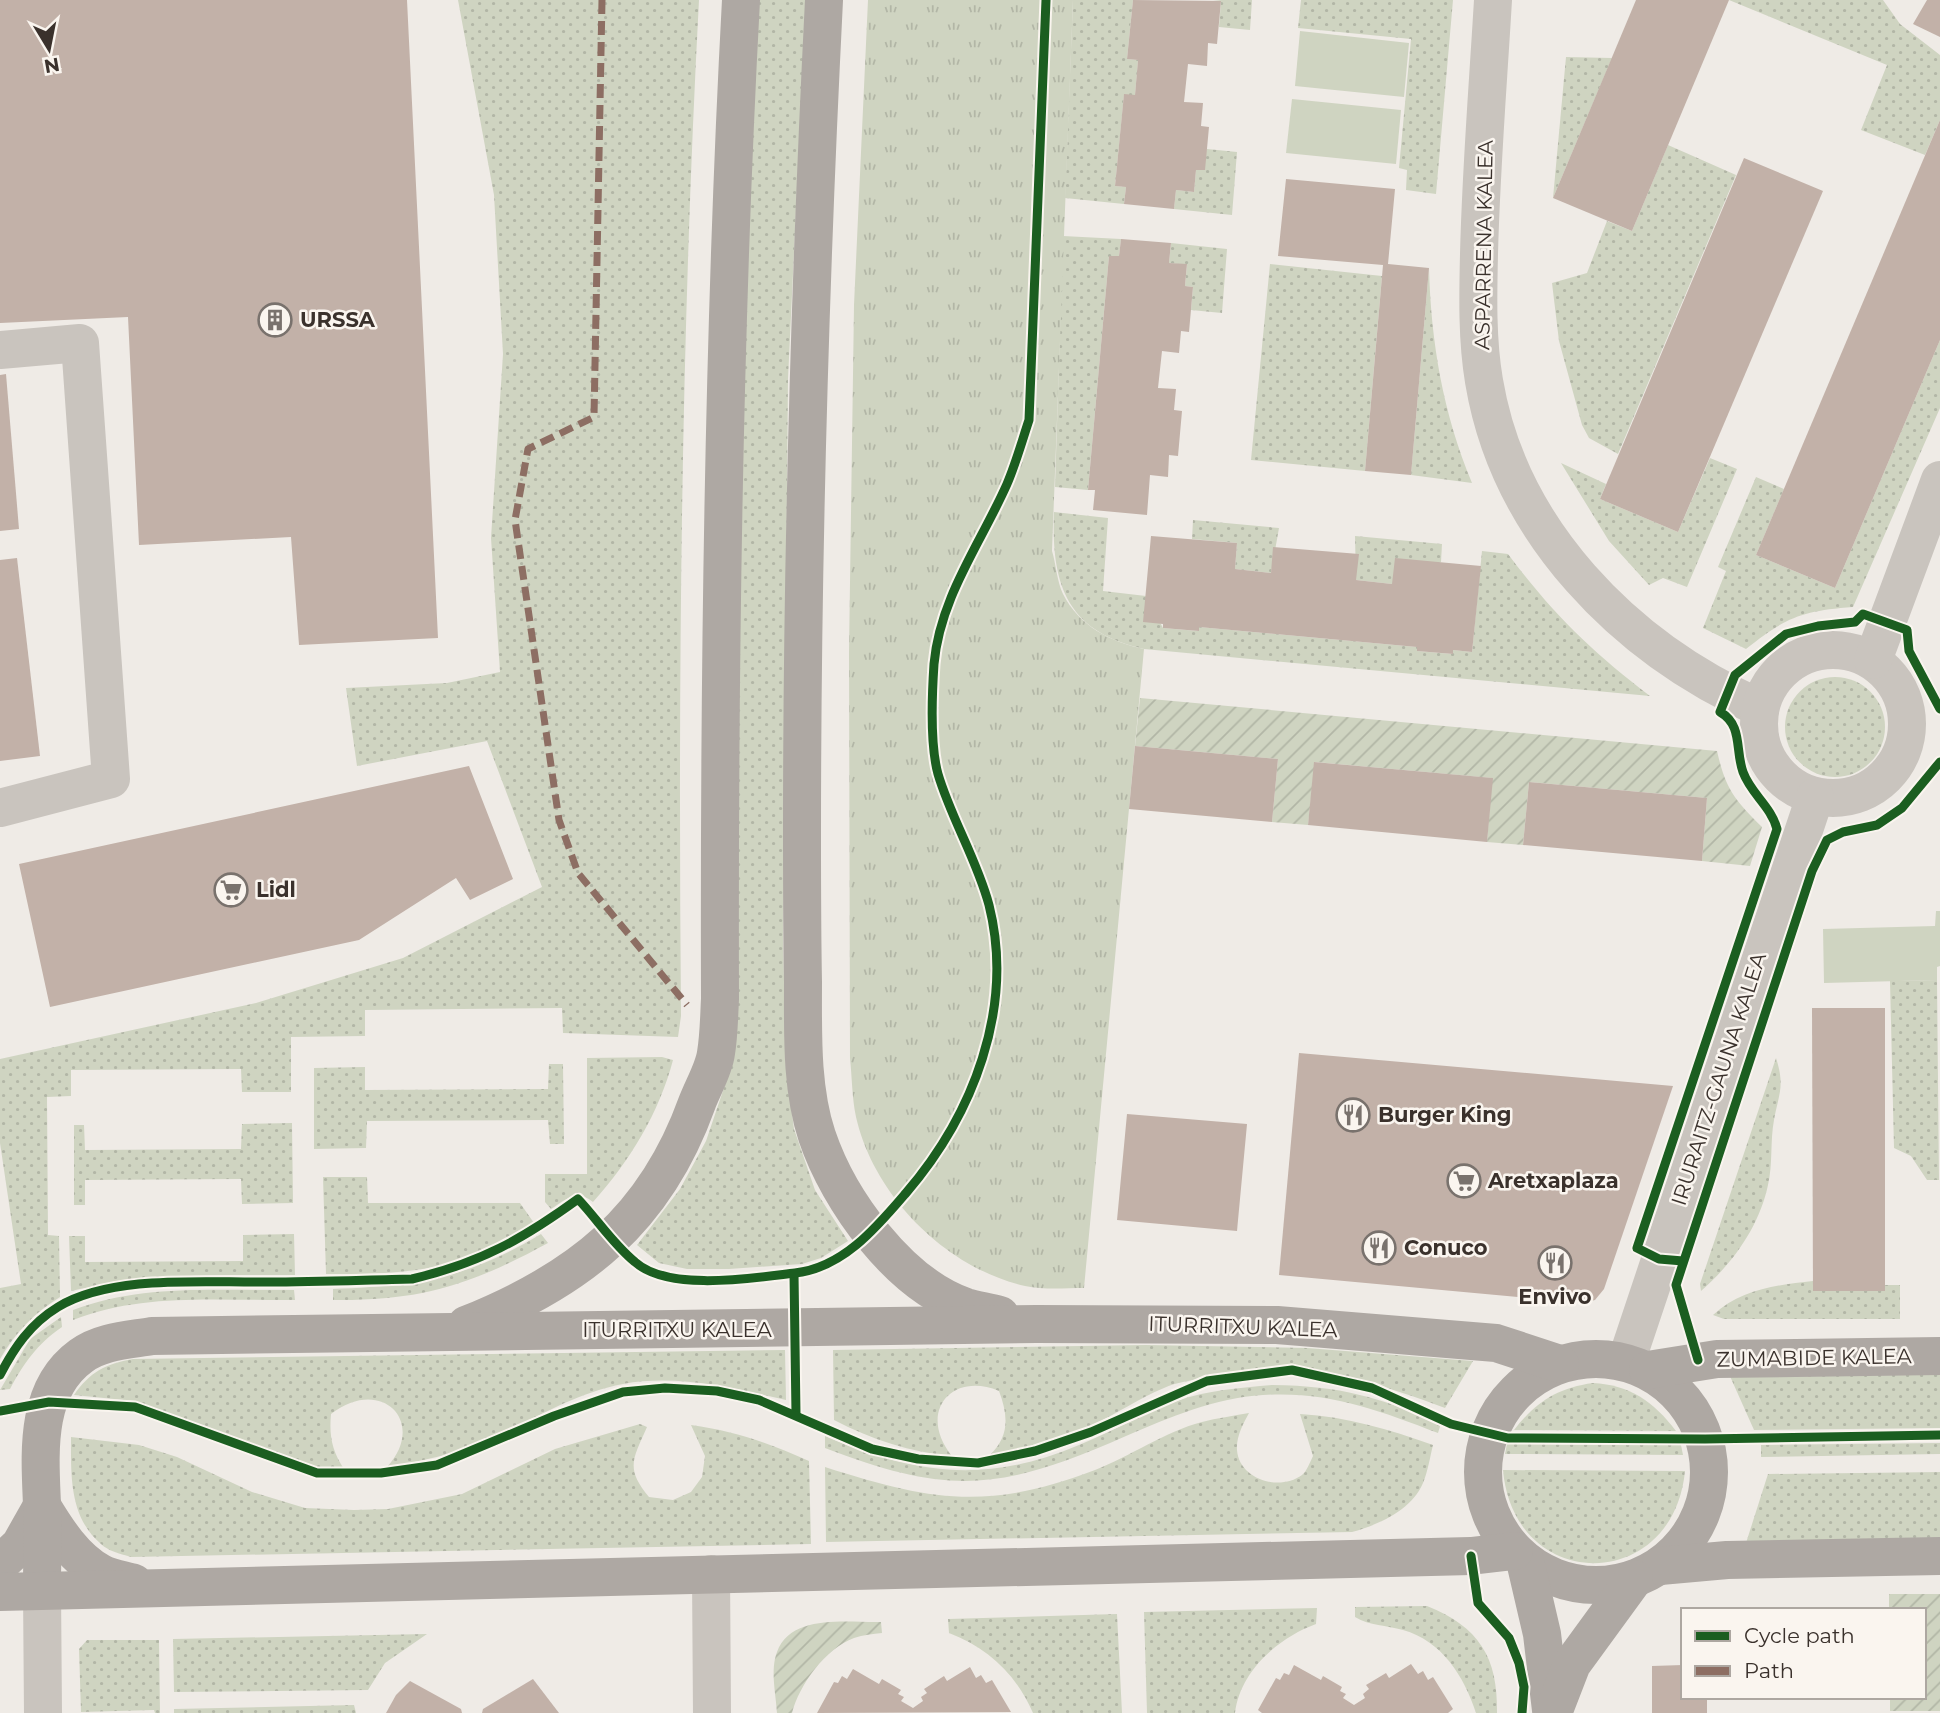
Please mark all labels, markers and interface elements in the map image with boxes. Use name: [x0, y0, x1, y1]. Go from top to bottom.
north arrow: [14, 14, 84, 84]
text: N: [42, 53, 61, 78]
street label: ASPARRENA KALEA: [1469, 139, 1498, 350]
building icon: URSSA: [256, 301, 294, 339]
place label: URSSA: [300, 307, 376, 332]
supermarket icon: Lidl: [212, 871, 250, 909]
place label: Lidl: [256, 877, 296, 902]
street label: IRURAITZ-GAUNA KALEA: [1666, 948, 1772, 1208]
restaurant icon: Burger King: [1334, 1096, 1372, 1134]
place label: Burger King: [1378, 1102, 1511, 1127]
supermarket icon: Aretxaplaza: [1445, 1162, 1483, 1200]
place label: Aretxaplaza: [1487, 1168, 1619, 1193]
restaurant icon: Conuco: [1360, 1229, 1398, 1267]
place label: Conuco: [1404, 1235, 1488, 1260]
restaurant icon: Envivo: [1536, 1244, 1574, 1282]
place label: Envivo: [1518, 1284, 1592, 1309]
street label: ITURRITXU KALEA: [1148, 1311, 1339, 1342]
street label: ITURRITXU KALEA: [582, 1317, 773, 1342]
street label: ZUMABIDE KALEA: [1716, 1343, 1913, 1372]
legend: [1681, 1608, 1926, 1699]
text: Cycle path: [1744, 1623, 1855, 1648]
text: Path: [1744, 1658, 1794, 1683]

